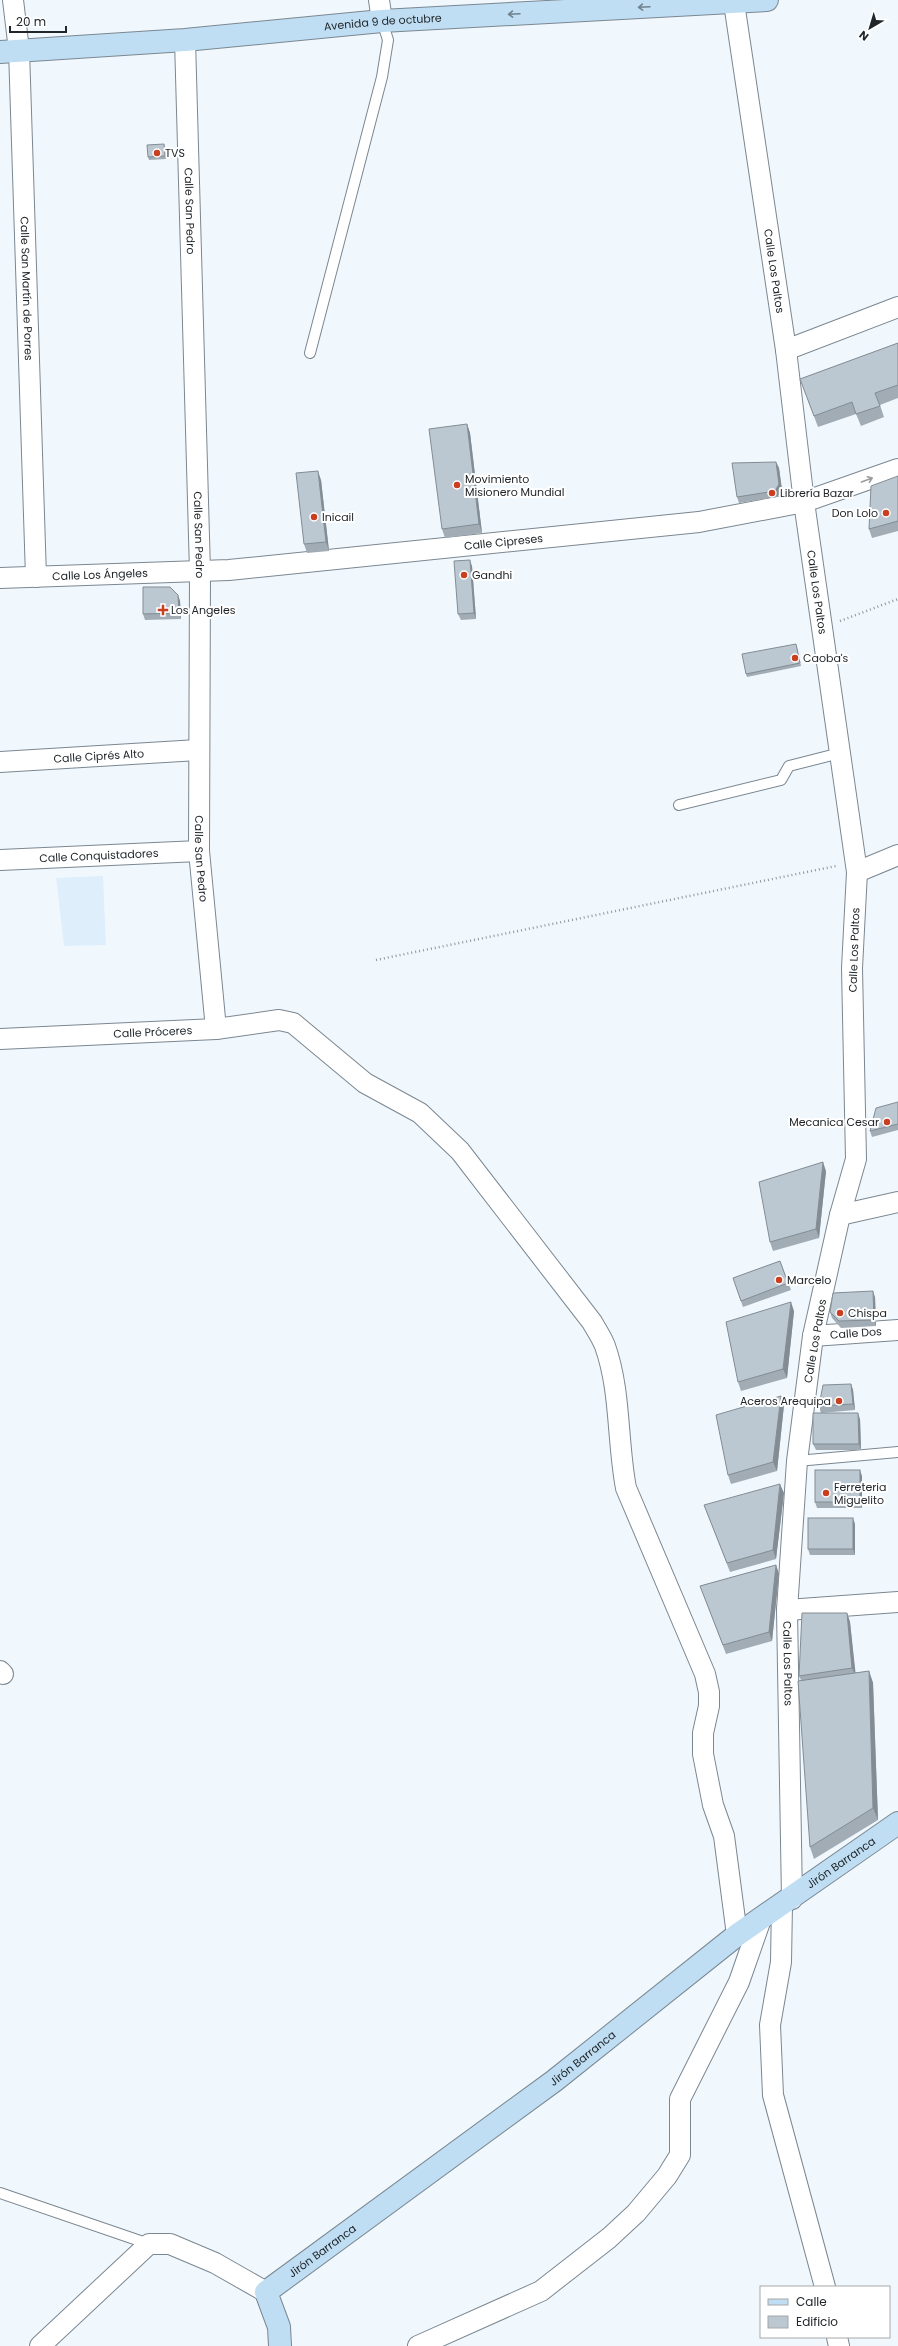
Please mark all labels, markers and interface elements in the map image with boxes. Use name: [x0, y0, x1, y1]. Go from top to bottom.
one-way arrow: [638, 4, 651, 11]
scale bar: [10, 8, 66, 34]
north arrow: [850, 8, 890, 48]
street label: Avenida 9 de octubre: [323, 10, 442, 35]
one-way arrow: [508, 11, 521, 18]
text: 20 m: [16, 13, 46, 30]
text: N: [856, 27, 872, 45]
place label: TVS: [165, 145, 185, 161]
marker: TVS: [152, 148, 162, 158]
street label: Calle San Pedro: [181, 167, 199, 255]
street label: Calle San Martín de Porres: [16, 216, 37, 361]
street label: Calle Los Paltos: [760, 228, 788, 314]
place label: Movimiento Misionero Mundial: [465, 471, 564, 500]
one-way arrow: [861, 475, 873, 483]
marker: Movimiento Misionero Mundial: [452, 480, 462, 490]
place label: Librería Bazar: [780, 485, 854, 501]
marker: Librería Bazar: [767, 488, 777, 498]
street label: Calle San Pedro: [190, 491, 208, 578]
place label: Don Lolo: [832, 505, 878, 521]
marker: Don Lolo: [881, 508, 891, 518]
place label: Inicail: [322, 509, 354, 525]
marker: Inicail: [309, 512, 319, 522]
street label: Calle Cipreses: [463, 530, 544, 554]
street label: Calle Los Paltos: [803, 549, 831, 636]
street label: Calle Los Ángeles: [52, 565, 148, 584]
place label: Gandhi: [472, 567, 513, 583]
marker: Gandhi: [459, 570, 469, 580]
place label: Los Angeles: [171, 602, 236, 618]
marker: Los Angeles: [158, 605, 168, 615]
place label: Caoba's: [803, 650, 849, 666]
marker: Caoba's: [790, 653, 800, 663]
street label: Calle Ciprés Alto: [53, 745, 145, 767]
street label: Calle San Pedro: [191, 815, 212, 903]
street label: Calle Conquistadores: [39, 845, 159, 866]
street label: Calle Los Paltos: [845, 907, 863, 993]
street label: Calle Próceres: [113, 1022, 193, 1042]
place label: Mecanica Cesar: [789, 1114, 879, 1130]
marker: Mecanica Cesar: [882, 1117, 892, 1127]
place label: Marcelo: [787, 1272, 831, 1288]
marker: Marcelo: [774, 1275, 784, 1285]
street label: Calle Los Paltos: [800, 1298, 830, 1384]
place label: Chispa: [848, 1305, 887, 1321]
marker: Chispa: [835, 1308, 845, 1318]
street label: Calle Dos: [830, 1323, 883, 1343]
place label: Aceros Arequipa: [740, 1393, 831, 1409]
marker: Aceros Arequipa: [834, 1396, 844, 1406]
place label: Ferreteria Miguelito: [834, 1479, 886, 1508]
marker: Ferreteria Miguelito: [821, 1488, 831, 1498]
street label: Calle Los Paltos: [779, 1621, 797, 1706]
street label: Jirón Barranca: [803, 1833, 879, 1892]
street label: Jirón Barranca: [546, 2027, 619, 2090]
street label: Jirón Barranca: [285, 2221, 359, 2281]
legend: [760, 2286, 890, 2338]
text: Calle: [796, 2293, 827, 2310]
text: Edificio: [796, 2313, 838, 2330]

